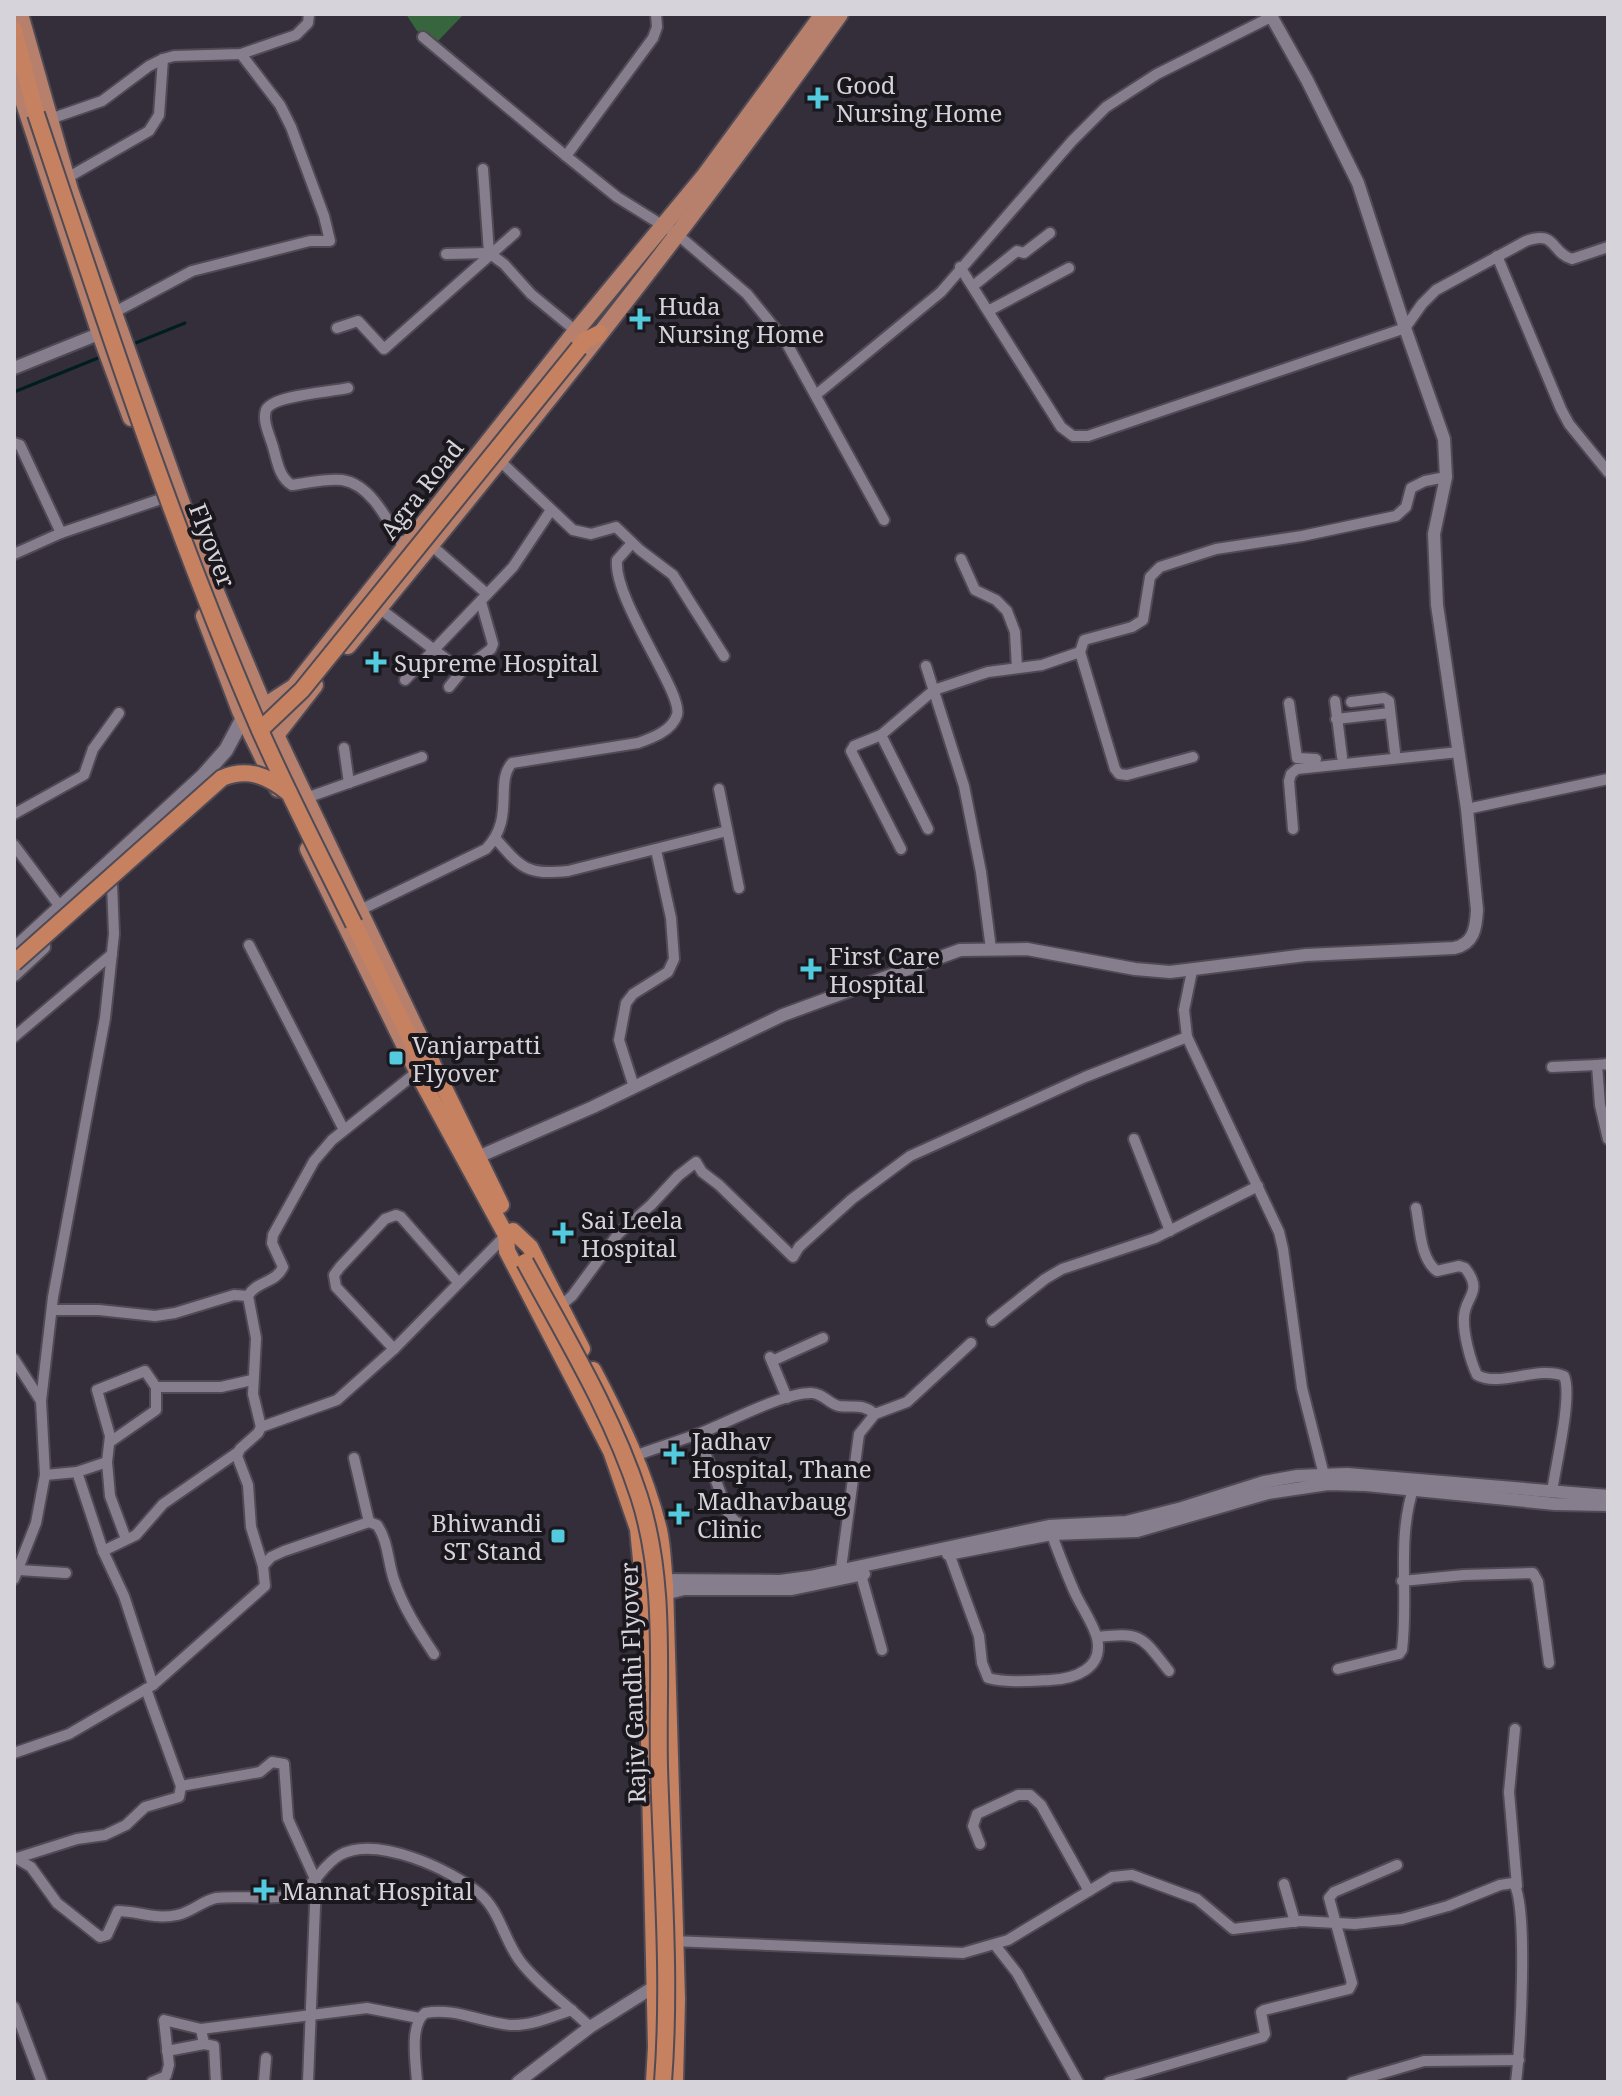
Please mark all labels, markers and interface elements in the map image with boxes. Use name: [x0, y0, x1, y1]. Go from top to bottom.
place label: Good Nursing Home: [836, 68, 1002, 129]
marker: Good Nursing Home: [807, 87, 829, 109]
place label: Huda Nursing Home: [658, 289, 824, 350]
marker: Huda Nursing Home: [629, 308, 651, 330]
street label: Agra Road: [372, 432, 470, 546]
street label: Flyover: [182, 498, 244, 592]
place label: Supreme Hospital: [394, 646, 599, 679]
marker: Supreme Hospital: [365, 651, 387, 673]
place label: First Care Hospital: [829, 939, 940, 1000]
marker: First Care Hospital: [800, 958, 822, 980]
place label: Vanjarpatti Flyover: [412, 1028, 541, 1089]
marker: Vanjarpatti Flyover: [387, 1049, 405, 1067]
place label: Sai Leela Hospital: [581, 1203, 683, 1264]
marker: Sai Leela Hospital: [552, 1222, 574, 1244]
place label: Jadhav Hospital, Thane: [691, 1424, 872, 1485]
marker: Jadhav Hospital, Thane: [663, 1443, 685, 1465]
place label: Madhavbaug Clinic: [697, 1484, 847, 1545]
marker: Madhavbaug Clinic: [668, 1503, 690, 1525]
place label: Bhiwandi ST Stand: [431, 1506, 542, 1567]
marker: Bhiwandi ST Stand: [549, 1527, 567, 1545]
street label: Rajiv Gandhi Flyover: [611, 1562, 653, 1804]
place label: Mannat Hospital: [282, 1874, 473, 1907]
marker: Mannat Hospital: [253, 1879, 275, 1901]

